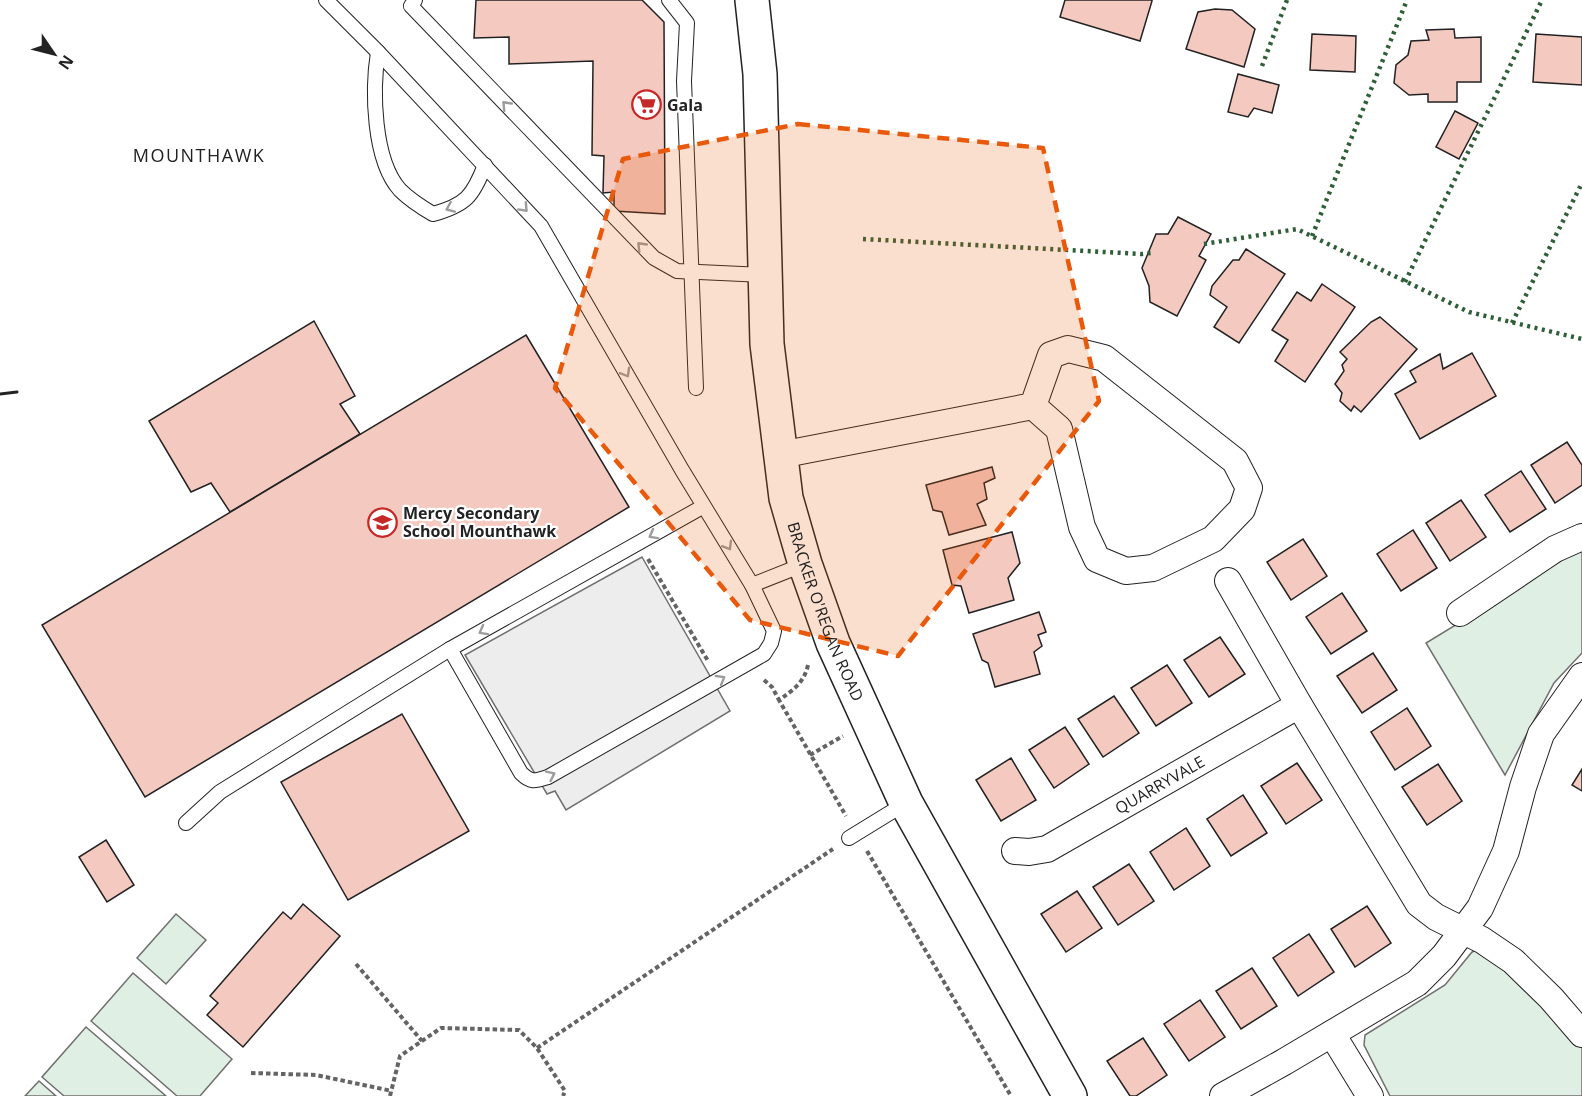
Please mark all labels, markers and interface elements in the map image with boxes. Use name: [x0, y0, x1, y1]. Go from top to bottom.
north arrow: [24, 24, 84, 84]
text: N: [54, 51, 79, 74]
supermarket icon: Gala: [630, 89, 662, 121]
place label: Gala: [667, 94, 703, 116]
one-way arrow: [502, 102, 513, 113]
district label: MOUNTHAWK: [133, 143, 265, 167]
one-way arrow: [445, 201, 456, 213]
one-way arrow: [517, 201, 528, 212]
one-way arrow: [637, 242, 648, 252]
one-way arrow: [619, 367, 631, 377]
place label: Mercy Secondary School Mounthawk: [403, 502, 556, 542]
school or university icon: Mercy Secondary School Mounthawk: [366, 506, 398, 538]
street label: BRACKER O'REGAN ROAD: [782, 519, 869, 705]
one-way arrow: [649, 528, 659, 539]
one-way arrow: [721, 540, 732, 550]
one-way arrow: [479, 624, 489, 635]
one-way arrow: [715, 674, 725, 686]
street label: QUARRYVALE: [1111, 750, 1208, 819]
one-way arrow: [545, 770, 556, 782]

